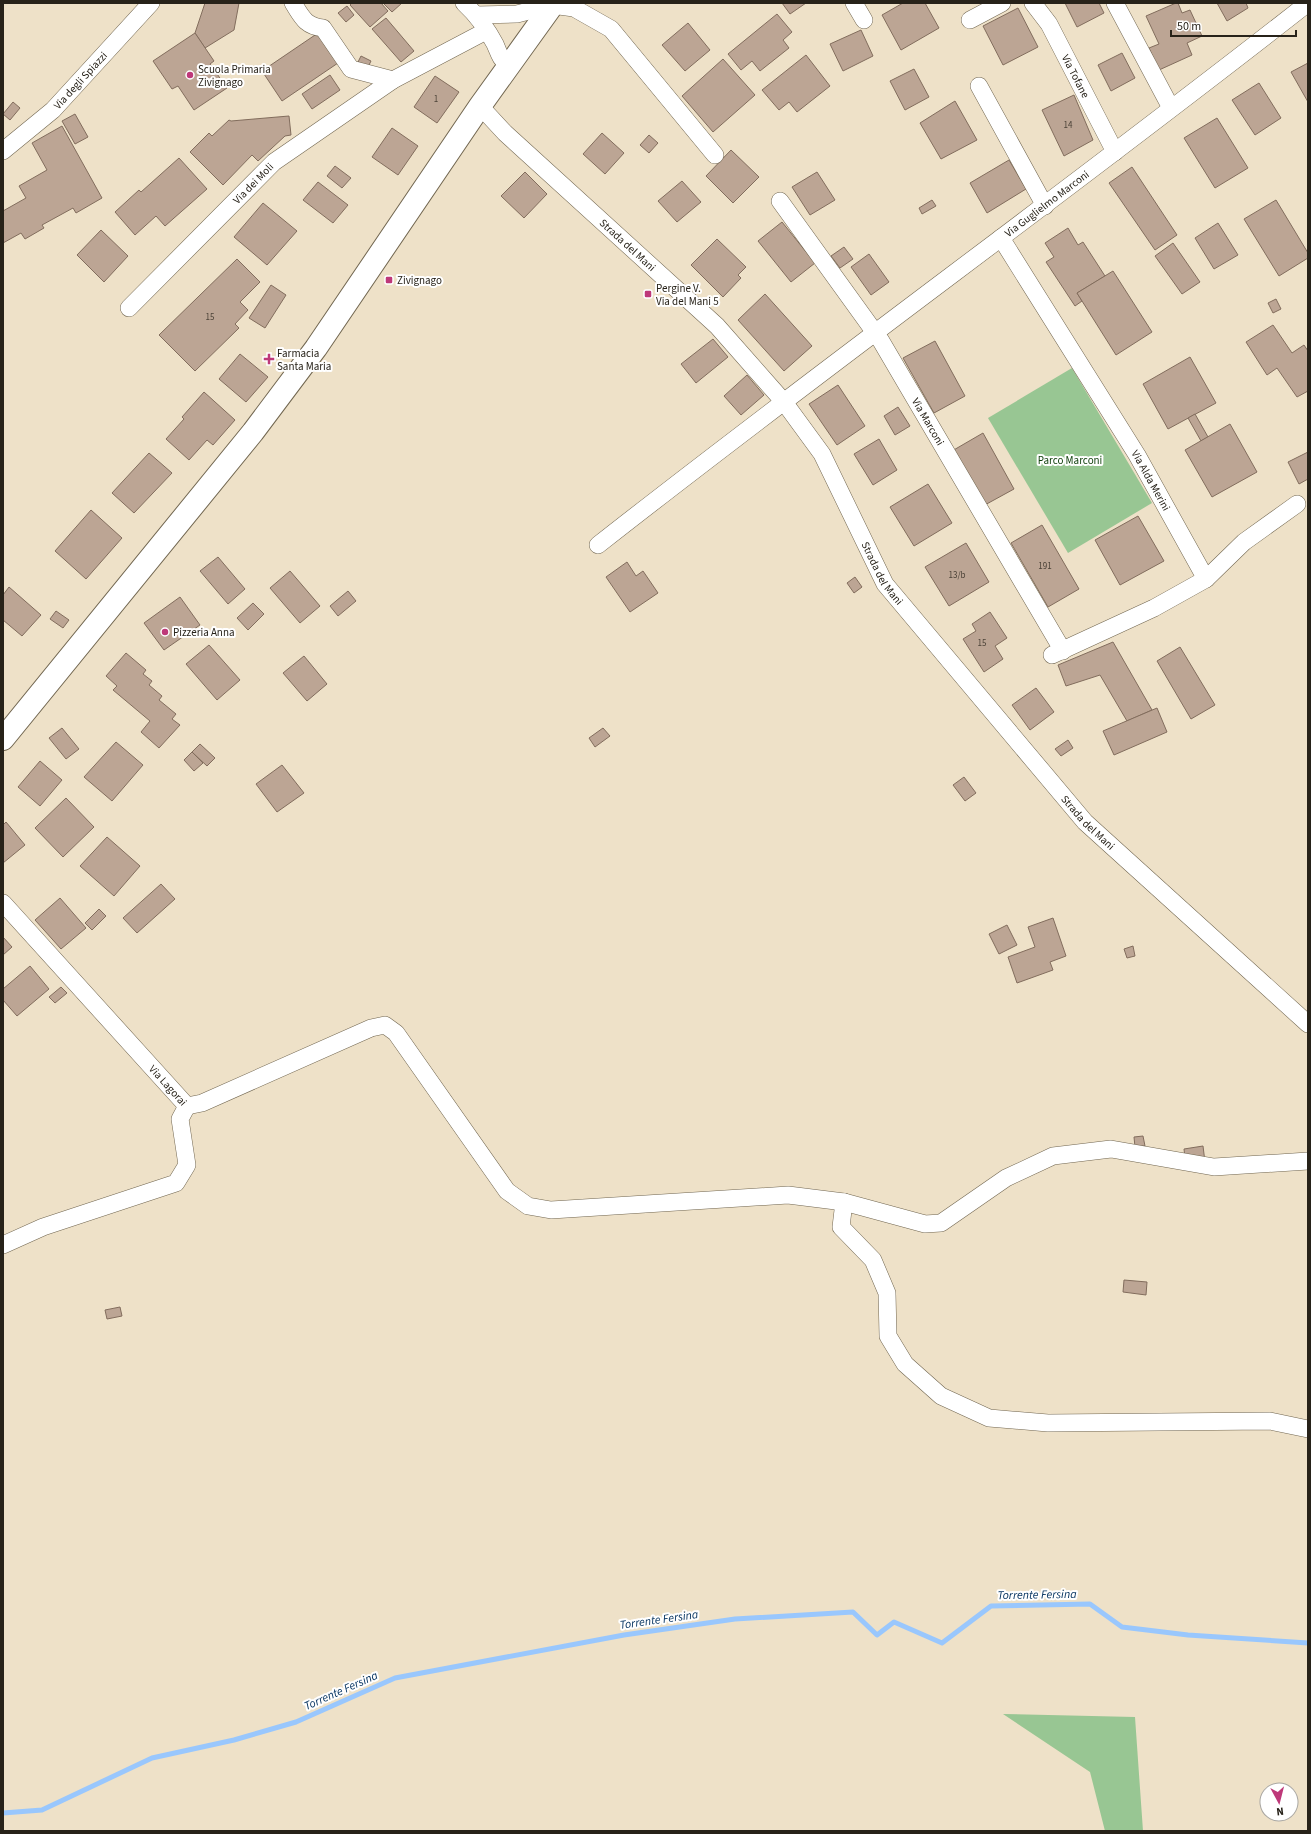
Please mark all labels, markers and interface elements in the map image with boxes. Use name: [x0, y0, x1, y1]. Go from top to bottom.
scale bar: [1171, 12, 1296, 38]
text: 50 m: [1177, 18, 1201, 35]
street label: Via degli Spiazzi: [50, 48, 111, 112]
street label: Via Tofane: [1058, 52, 1094, 101]
place label: Scuola Primaria Zivignago: [198, 62, 271, 90]
marker: Scuola Primaria Zivignago: [185, 70, 195, 80]
house number: 1: [434, 93, 438, 106]
house number: 14: [1064, 119, 1073, 132]
street label: Via dei Moli: [229, 159, 277, 207]
street label: Via Guglielmo Marconi: [1001, 167, 1092, 240]
street label: Strada del Mani: [597, 215, 659, 274]
place label: Zivignago: [397, 273, 442, 288]
marker: Zivignago: [384, 275, 394, 285]
place label: Pergine V. Via del Mani 5: [656, 281, 719, 309]
marker: Pergine V. Via del Mani 5: [643, 289, 653, 299]
house number: 15: [206, 311, 215, 324]
place label: Farmacia Santa Maria: [277, 346, 331, 374]
marker: Farmacia Santa Maria: [264, 354, 274, 364]
street label: Via Marconi: [908, 395, 948, 448]
street label: Via Alda Merini: [1128, 447, 1174, 513]
park label: Parco Marconi: [1038, 453, 1102, 468]
street label: Strada del Mani: [858, 539, 907, 608]
house number: 191: [1038, 560, 1052, 573]
house number: 13/b: [948, 569, 966, 582]
place label: Pizzeria Anna: [173, 625, 234, 640]
marker: Pizzeria Anna: [160, 627, 170, 637]
house number: 15: [978, 637, 987, 650]
street label: Strada del Mani: [1058, 792, 1118, 853]
street label: Via Lagorai: [146, 1062, 191, 1109]
water label: Torrente Fersina: [997, 1586, 1077, 1604]
water label: Torrente Fersina: [619, 1606, 700, 1634]
water label: Torrente Fersina: [301, 1667, 381, 1715]
north arrow: [1259, 1782, 1299, 1822]
text: N: [1276, 1804, 1285, 1819]

